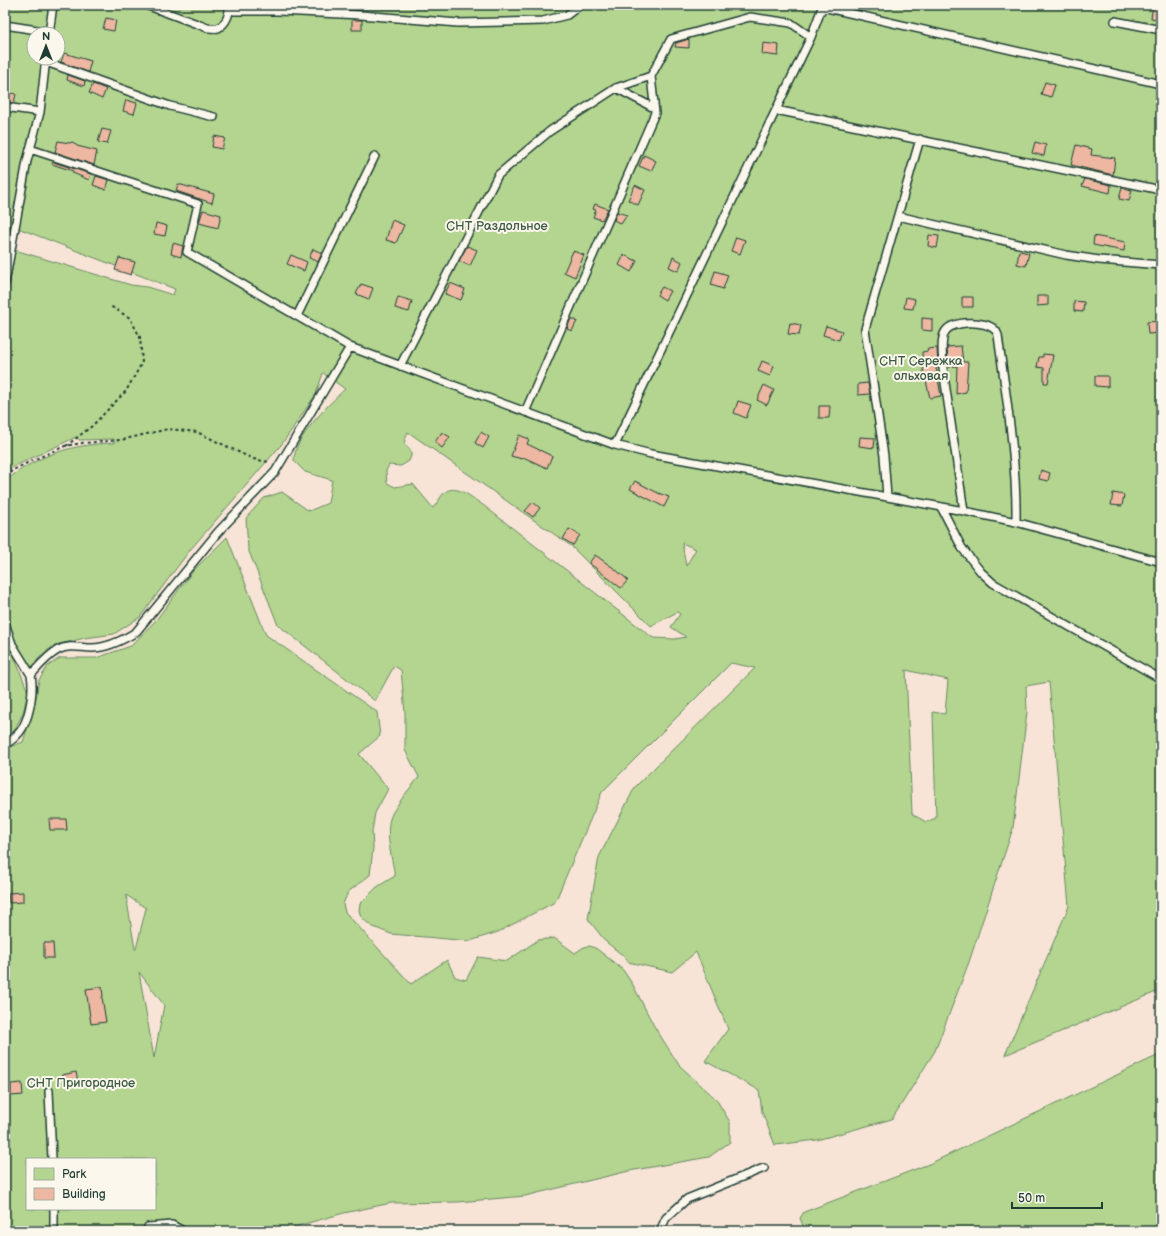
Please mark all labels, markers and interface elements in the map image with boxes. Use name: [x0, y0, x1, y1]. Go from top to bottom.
north arrow: [26, 26, 66, 66]
text: N: [42, 30, 50, 43]
park label: СНТ Раздольное: [446, 218, 548, 234]
park label: СНТ Сережка ольховая: [879, 353, 963, 384]
park label: СНТ Пригородное: [27, 1075, 135, 1091]
legend: [26, 1158, 156, 1210]
text: Park: [62, 1167, 86, 1182]
scale bar: [1012, 1184, 1102, 1210]
text: Building: [62, 1187, 106, 1202]
text: 50 m: [1018, 1191, 1045, 1206]

